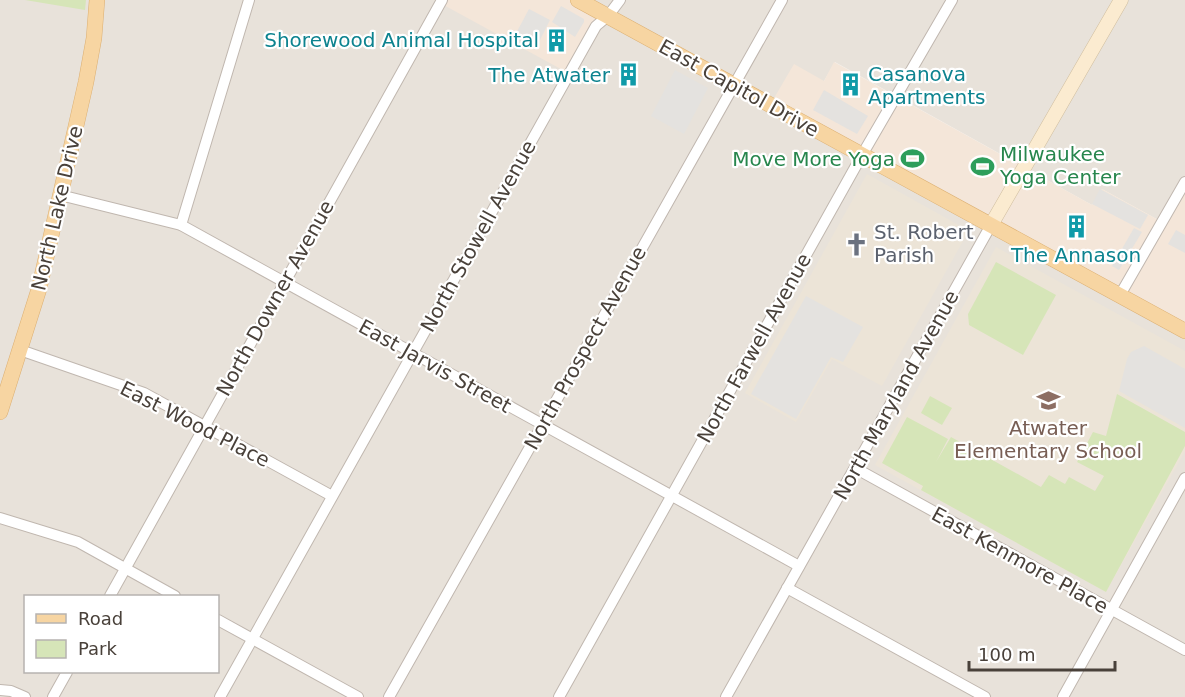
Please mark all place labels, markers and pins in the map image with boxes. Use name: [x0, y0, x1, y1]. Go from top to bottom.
building icon: Shorewood Animal Hospital: [544, 27, 570, 53]
place label: Shorewood Animal Hospital: [264, 28, 539, 52]
building icon: The Atwater: [615, 62, 641, 88]
place label: Casanova Apartments: [868, 62, 985, 109]
place label: The Atwater: [487, 63, 611, 87]
building icon: Casanova Apartments: [837, 72, 863, 98]
place label: Milwaukee Yoga Center: [999, 142, 1121, 189]
sports icon: Move More Yoga: [900, 146, 926, 172]
place label: Move More Yoga: [732, 147, 895, 171]
sports icon: Milwaukee Yoga Center: [969, 153, 995, 179]
building icon: The Annason: [1063, 214, 1089, 240]
place label: St. Robert Parish: [874, 220, 974, 267]
church icon: St. Robert Parish: [843, 231, 869, 257]
place label: The Annason: [1010, 243, 1141, 267]
school or university icon: Atwater Elementary School: [1035, 388, 1061, 414]
place label: Atwater Elementary School: [954, 416, 1142, 463]

